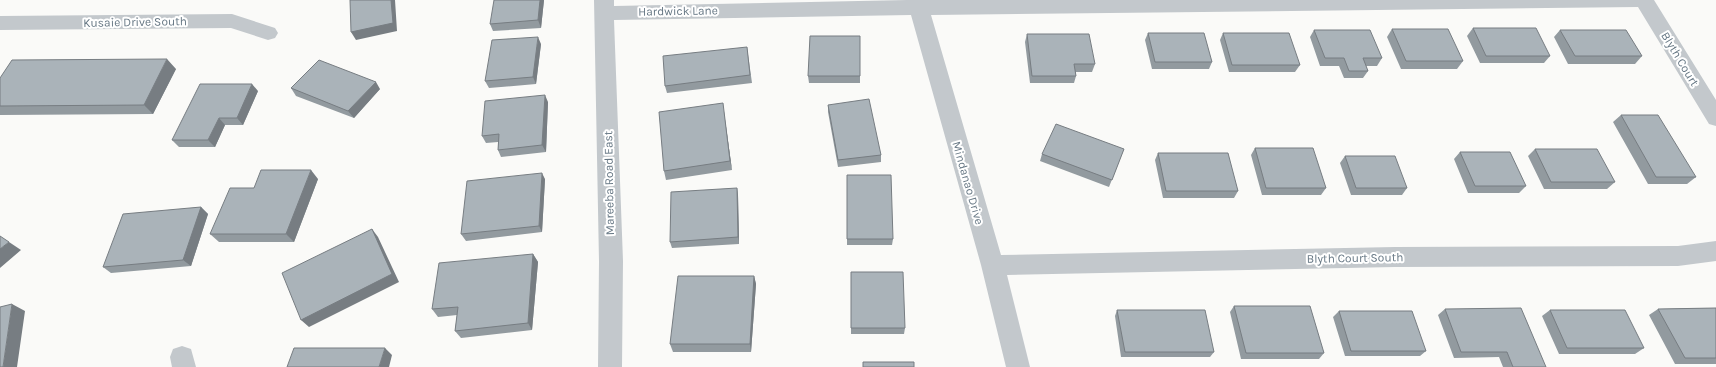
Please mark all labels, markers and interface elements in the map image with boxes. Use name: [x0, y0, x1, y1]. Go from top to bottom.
street label: Hardwick Lane: [638, 3, 718, 19]
street label: Kusaie Drive South: [83, 14, 187, 30]
street label: Blyth Court: [1658, 29, 1702, 89]
street label: Mareeba Road East: [601, 130, 617, 235]
street label: Mindanao Drive: [949, 140, 987, 226]
street label: Blyth Court South: [1307, 250, 1403, 266]

